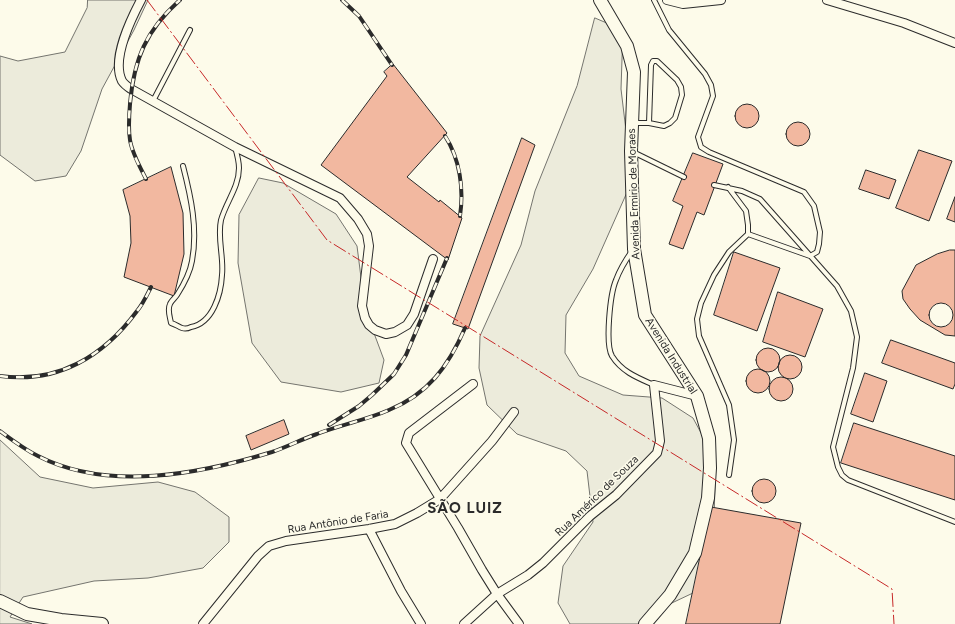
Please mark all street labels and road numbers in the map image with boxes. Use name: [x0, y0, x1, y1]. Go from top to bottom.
street label: Avenida Ermirio de Moraes: [625, 128, 643, 260]
street label: Avenida Industrial: [642, 315, 700, 397]
street label: Rua Américo de Souza: [553, 453, 641, 539]
street label: Rua Antônio de Faria: [287, 508, 389, 536]

